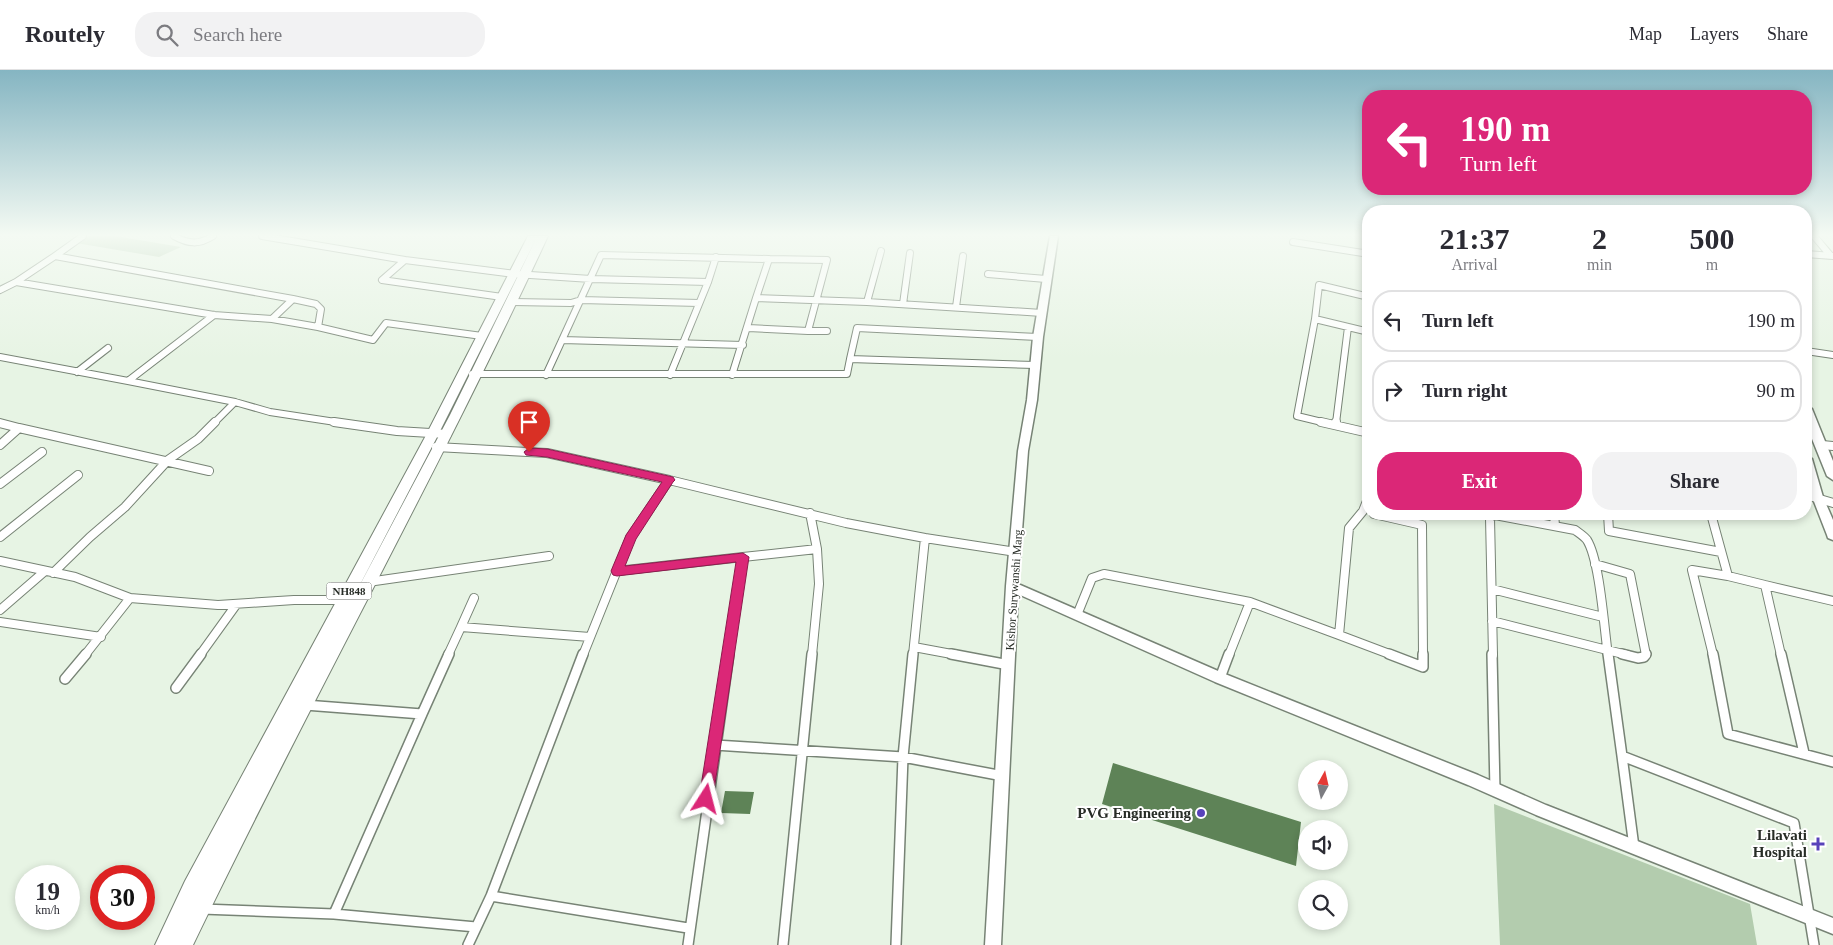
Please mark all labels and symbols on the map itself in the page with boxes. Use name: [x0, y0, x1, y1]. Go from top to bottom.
pin: [508, 401, 550, 452]
street label: Kishor Surywanshi Marg: [1003, 529, 1025, 651]
road number: NH848: [326, 582, 372, 600]
north arrow: [1298, 760, 1348, 810]
position arrow: [679, 772, 731, 824]
place label: PVG Engineering: [1077, 805, 1191, 821]
marker: PVG Engineering: [1195, 807, 1207, 819]
place label: Lilavati Hospital: [1753, 827, 1807, 860]
marker: Lilavati Hospital: [1811, 837, 1825, 851]
speed limit sign: 30: [90, 865, 155, 930]

